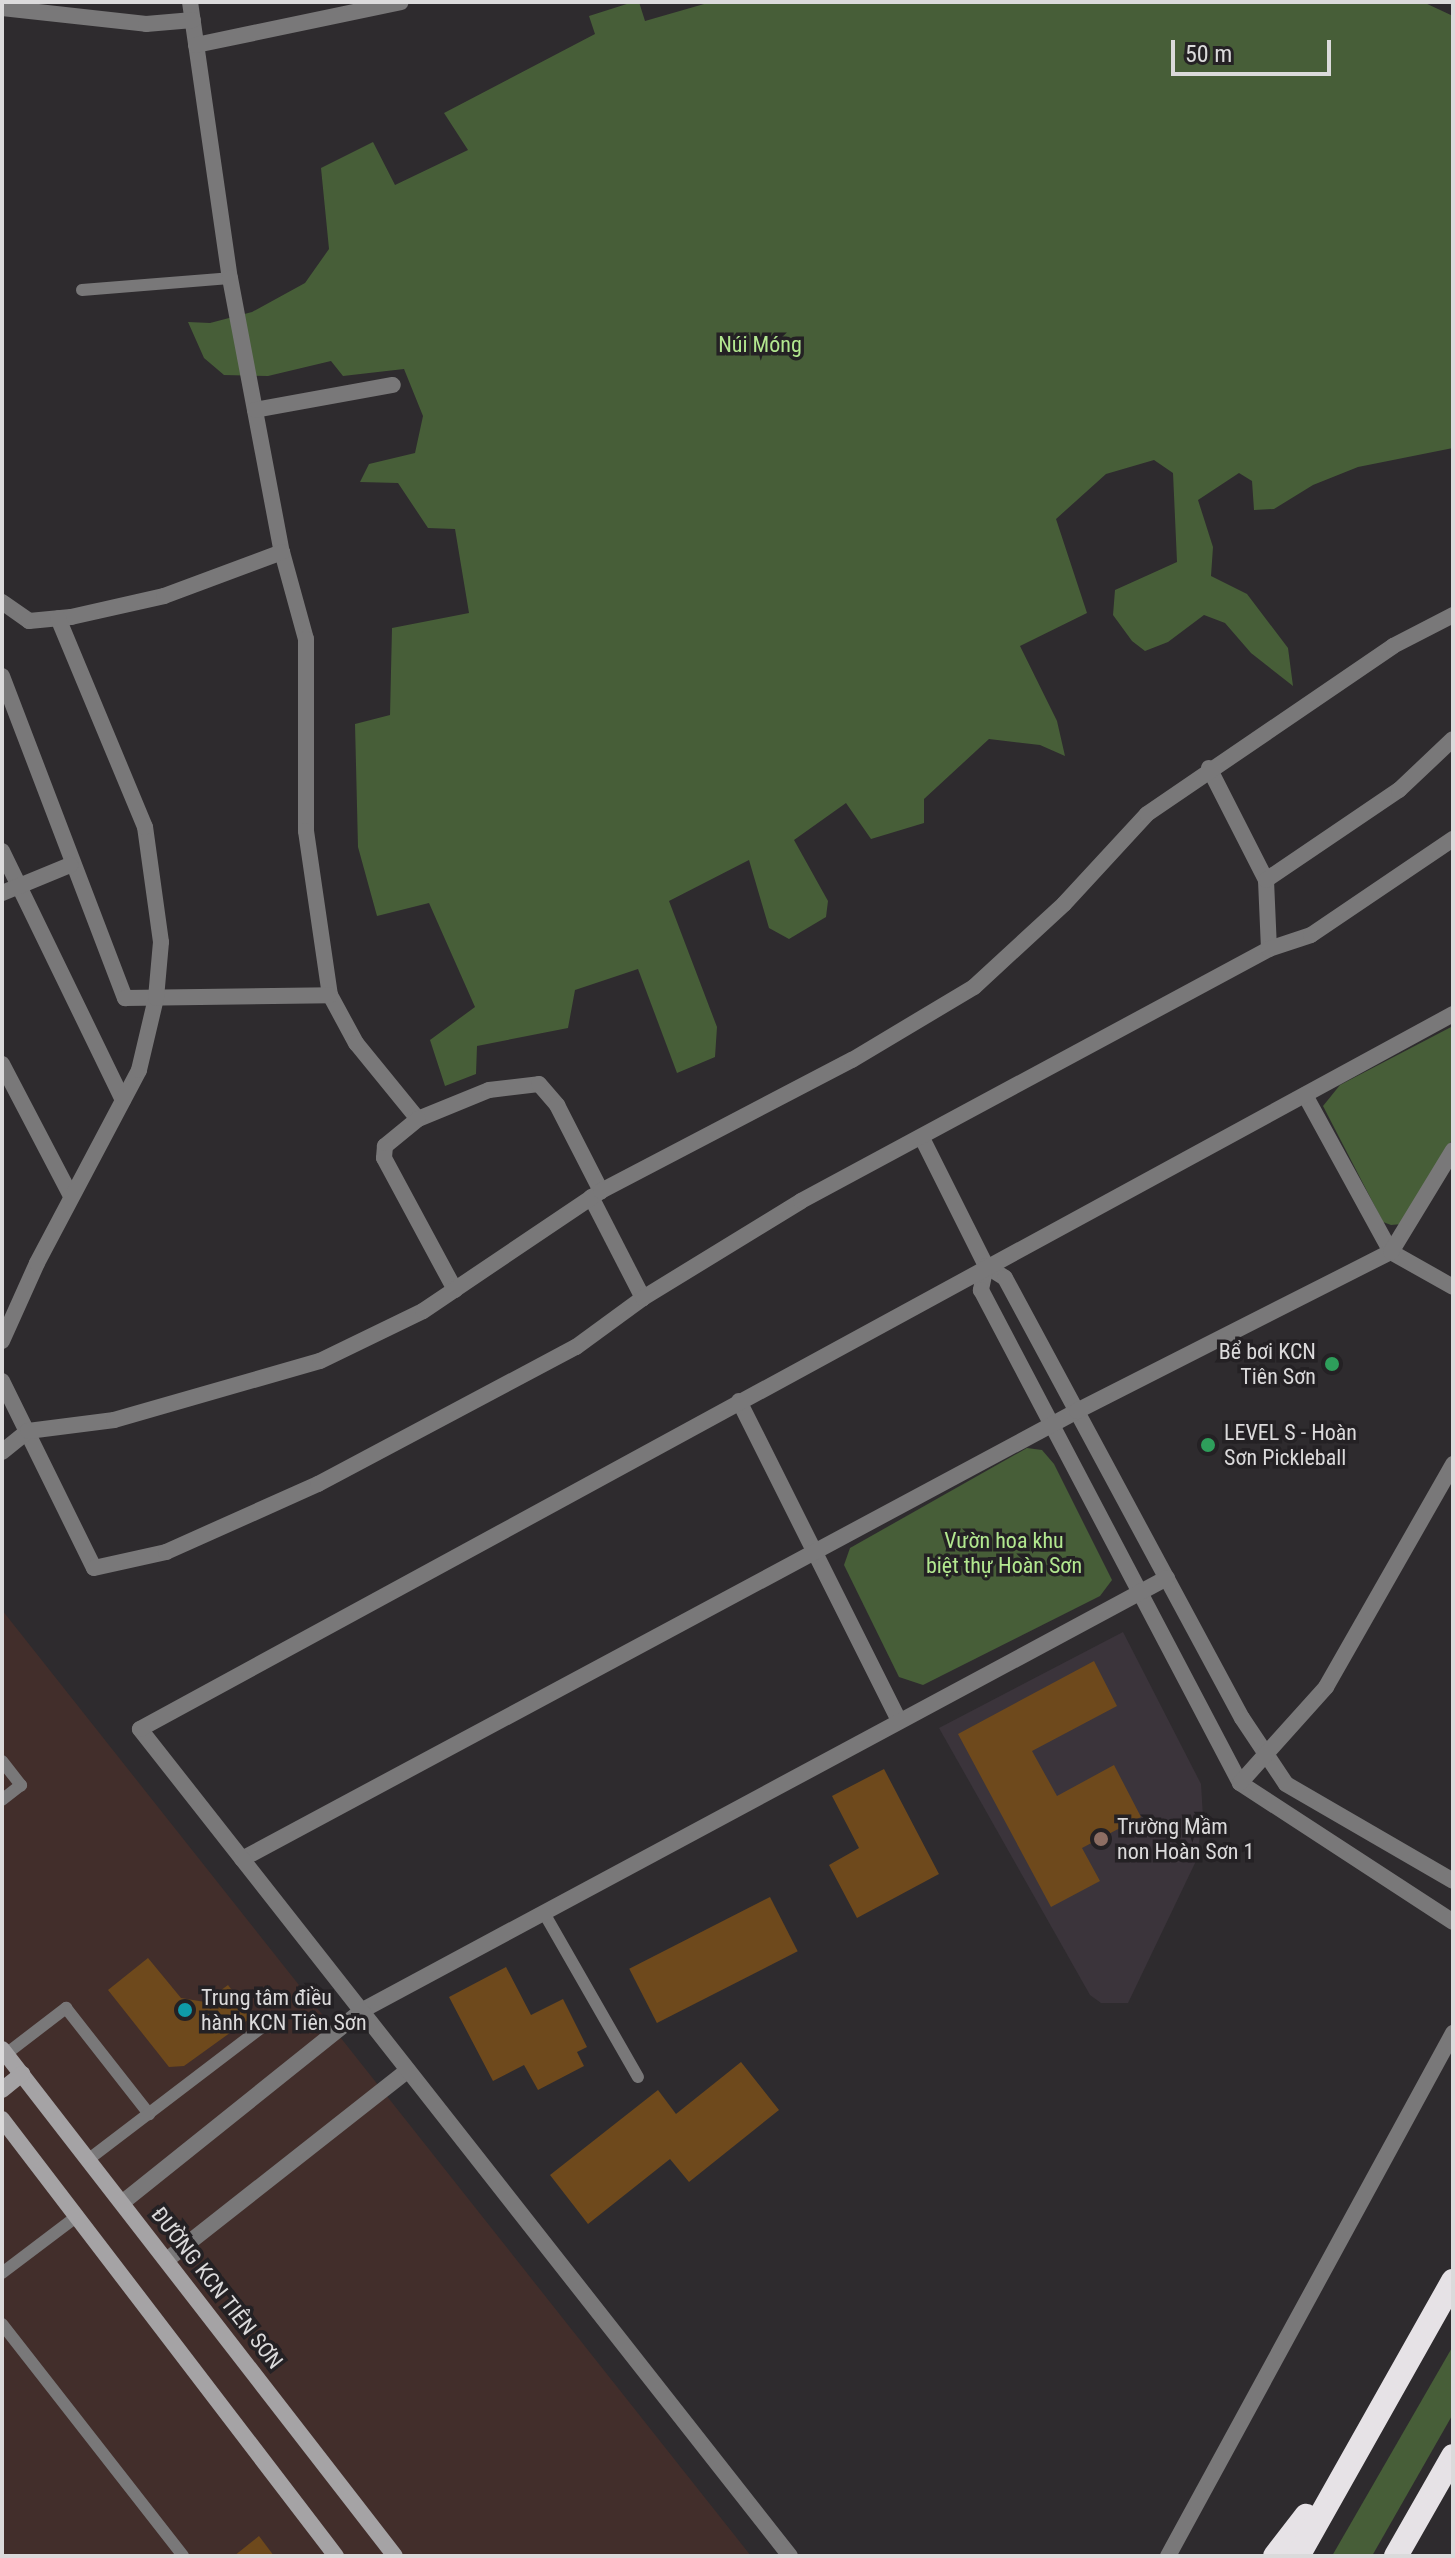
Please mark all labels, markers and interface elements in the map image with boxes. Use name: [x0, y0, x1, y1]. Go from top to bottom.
scale bar: [1175, 24, 1335, 74]
text: 50 m: [1185, 40, 1232, 68]
park label: Núi Móng: [718, 332, 802, 358]
place label: Bể bơi KCN Tiên Sơn: [1219, 1338, 1316, 1390]
marker: Bể bơi KCN Tiên Sơn: [1323, 1355, 1341, 1373]
place label: LEVEL S - Hoàn Sơn Pickleball: [1224, 1419, 1357, 1470]
marker: LEVEL S - Hoàn Sơn Pickleball: [1199, 1436, 1217, 1454]
park label: Vườn hoa khu biệt thự Hoàn Sơn: [926, 1527, 1082, 1578]
place label: Trường Mầm non Hoàn Sơn 1: [1117, 1813, 1254, 1864]
marker: Trường Mầm non Hoàn Sơn 1: [1092, 1830, 1110, 1848]
place label: Trung tâm điều hành KCN Tiên Sơn: [201, 1984, 367, 2036]
marker: Trung tâm điều hành KCN Tiên Sơn: [176, 2001, 194, 2019]
street label: ĐƯỜNG KCN TIÊN SƠN: [146, 2202, 288, 2374]

